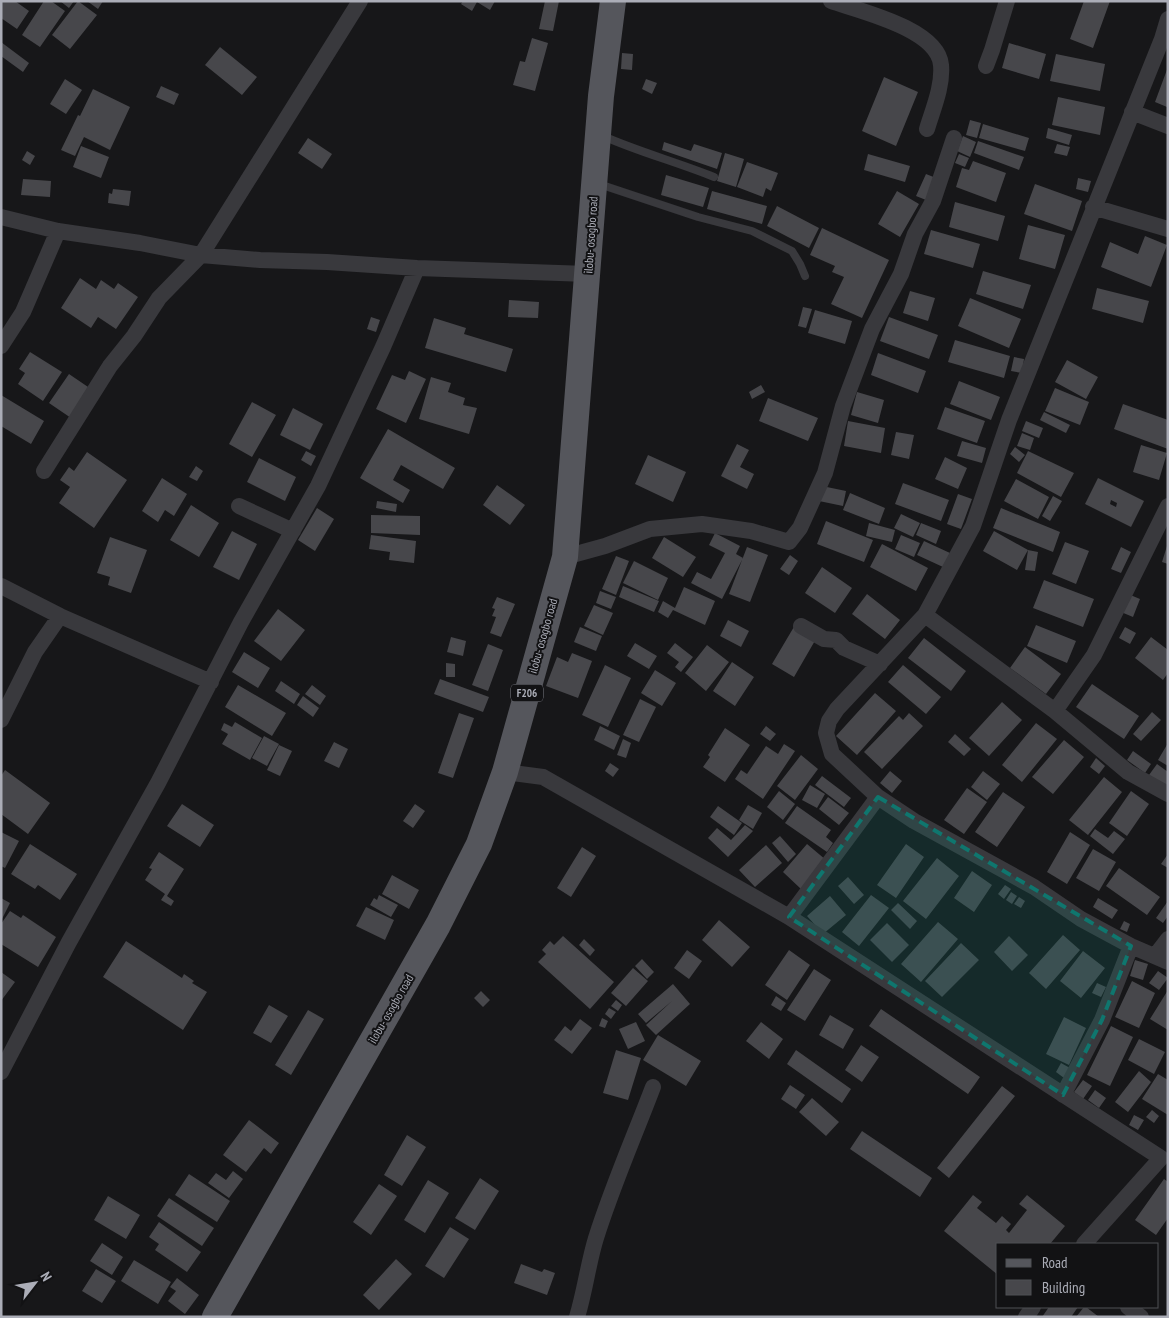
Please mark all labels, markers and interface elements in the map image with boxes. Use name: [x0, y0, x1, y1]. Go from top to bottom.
street label: ilobu- osogbo road: [580, 196, 601, 274]
street label: ilobu- osogbo road: [525, 597, 560, 675]
road number: F206: [511, 684, 543, 701]
street label: ilobu- osogbo road: [365, 972, 416, 1046]
legend: [996, 1243, 1159, 1308]
text: Road: [1042, 1253, 1068, 1272]
north arrow: [10, 1258, 60, 1308]
text: N: [36, 1268, 56, 1284]
text: Building: [1042, 1278, 1085, 1297]

